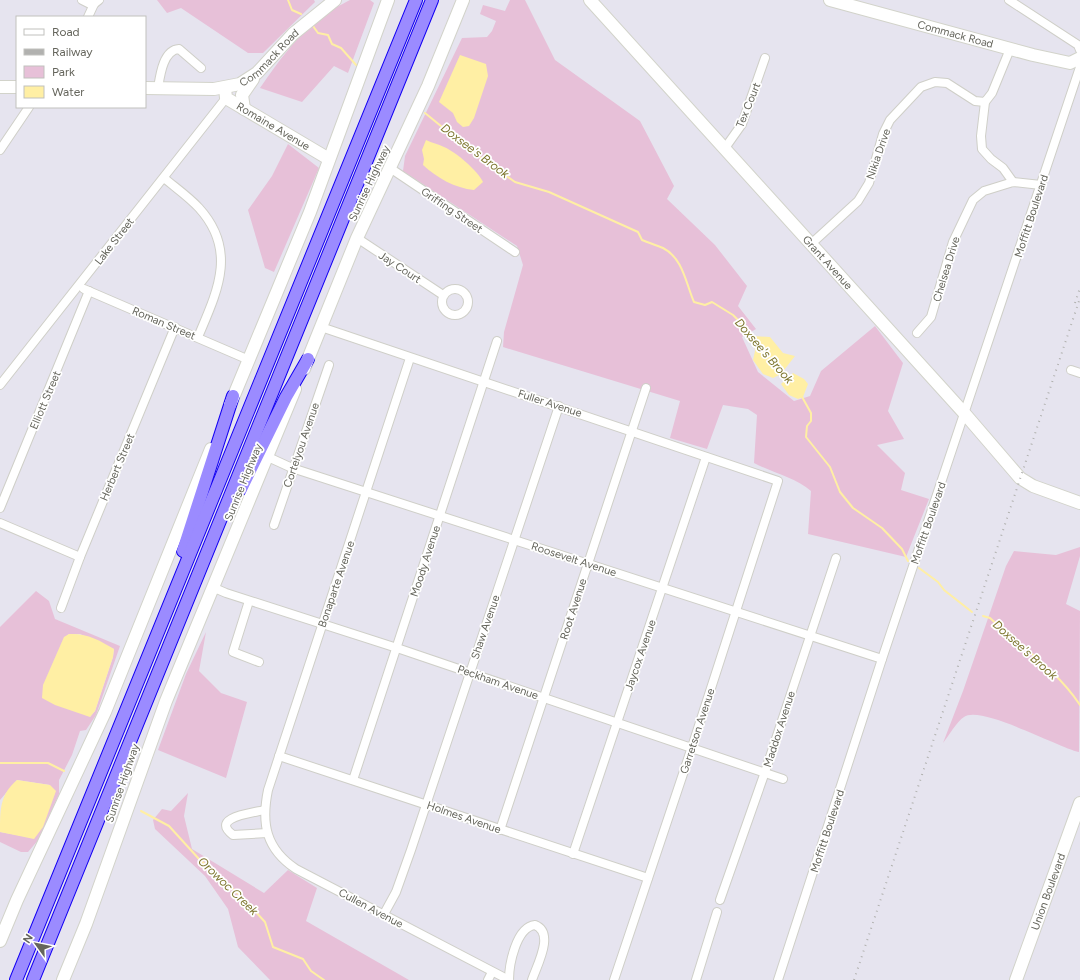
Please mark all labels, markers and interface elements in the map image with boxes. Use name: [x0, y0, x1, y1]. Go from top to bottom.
legend: [16, 16, 146, 108]
street label: Commack Road: [916, 18, 995, 51]
text: Road: [52, 25, 80, 39]
street label: Commack Road: [237, 26, 301, 90]
text: Railway: [52, 45, 93, 59]
text: Park: [52, 65, 75, 79]
street label: Tex Court: [734, 81, 763, 130]
text: Water: [52, 85, 84, 99]
street label: Romaine Avenue: [234, 100, 312, 153]
water label: Doxsee's Brook: [438, 121, 513, 182]
street label: Nikia Drive: [864, 127, 893, 181]
street label: Sunrise Highway: [346, 143, 393, 223]
street label: Moffitt Boulevard: [1012, 173, 1051, 259]
street label: Griffing Street: [418, 185, 485, 236]
street label: Lake Street: [92, 215, 137, 267]
street label: Grant Avenue: [800, 233, 855, 292]
street label: Chelsea Drive: [930, 235, 963, 303]
street label: Jay Court: [376, 249, 423, 286]
street label: Roman Street: [130, 304, 198, 343]
water label: Doxsee's Brook: [732, 316, 797, 387]
street label: Elliott Street: [27, 369, 64, 431]
street label: Fuller Avenue: [516, 387, 583, 420]
street label: Cortelyou Avenue: [281, 401, 322, 489]
street label: Herbert Street: [97, 432, 137, 503]
street label: Sunrise Highway: [222, 441, 265, 523]
street label: Moffitt Boulevard: [908, 480, 949, 566]
street label: Moody Avenue: [408, 524, 443, 598]
street label: Bonaparte Avenue: [316, 539, 357, 629]
street label: Roosevelt Avenue: [530, 540, 618, 579]
street label: Root Avenue: [557, 577, 590, 641]
street label: Shaw Avenue: [468, 593, 503, 661]
water label: Doxsee's Brook: [990, 617, 1061, 683]
street label: Jaycox Avenue: [622, 618, 659, 692]
street label: Peckham Avenue: [456, 663, 540, 702]
street label: Garretson Avenue: [678, 687, 717, 776]
street label: Maddox Avenue: [761, 689, 798, 769]
street label: Sunrise Highway: [103, 742, 142, 824]
street label: Moffitt Boulevard: [808, 788, 847, 874]
street label: Holmes Avenue: [425, 799, 503, 836]
street label: Union Boulevard: [1029, 852, 1068, 932]
water label: Orowoc Creek: [195, 854, 262, 919]
street label: Cullen Avenue: [336, 886, 405, 931]
north arrow: [16, 924, 56, 964]
text: N: [20, 932, 36, 946]

